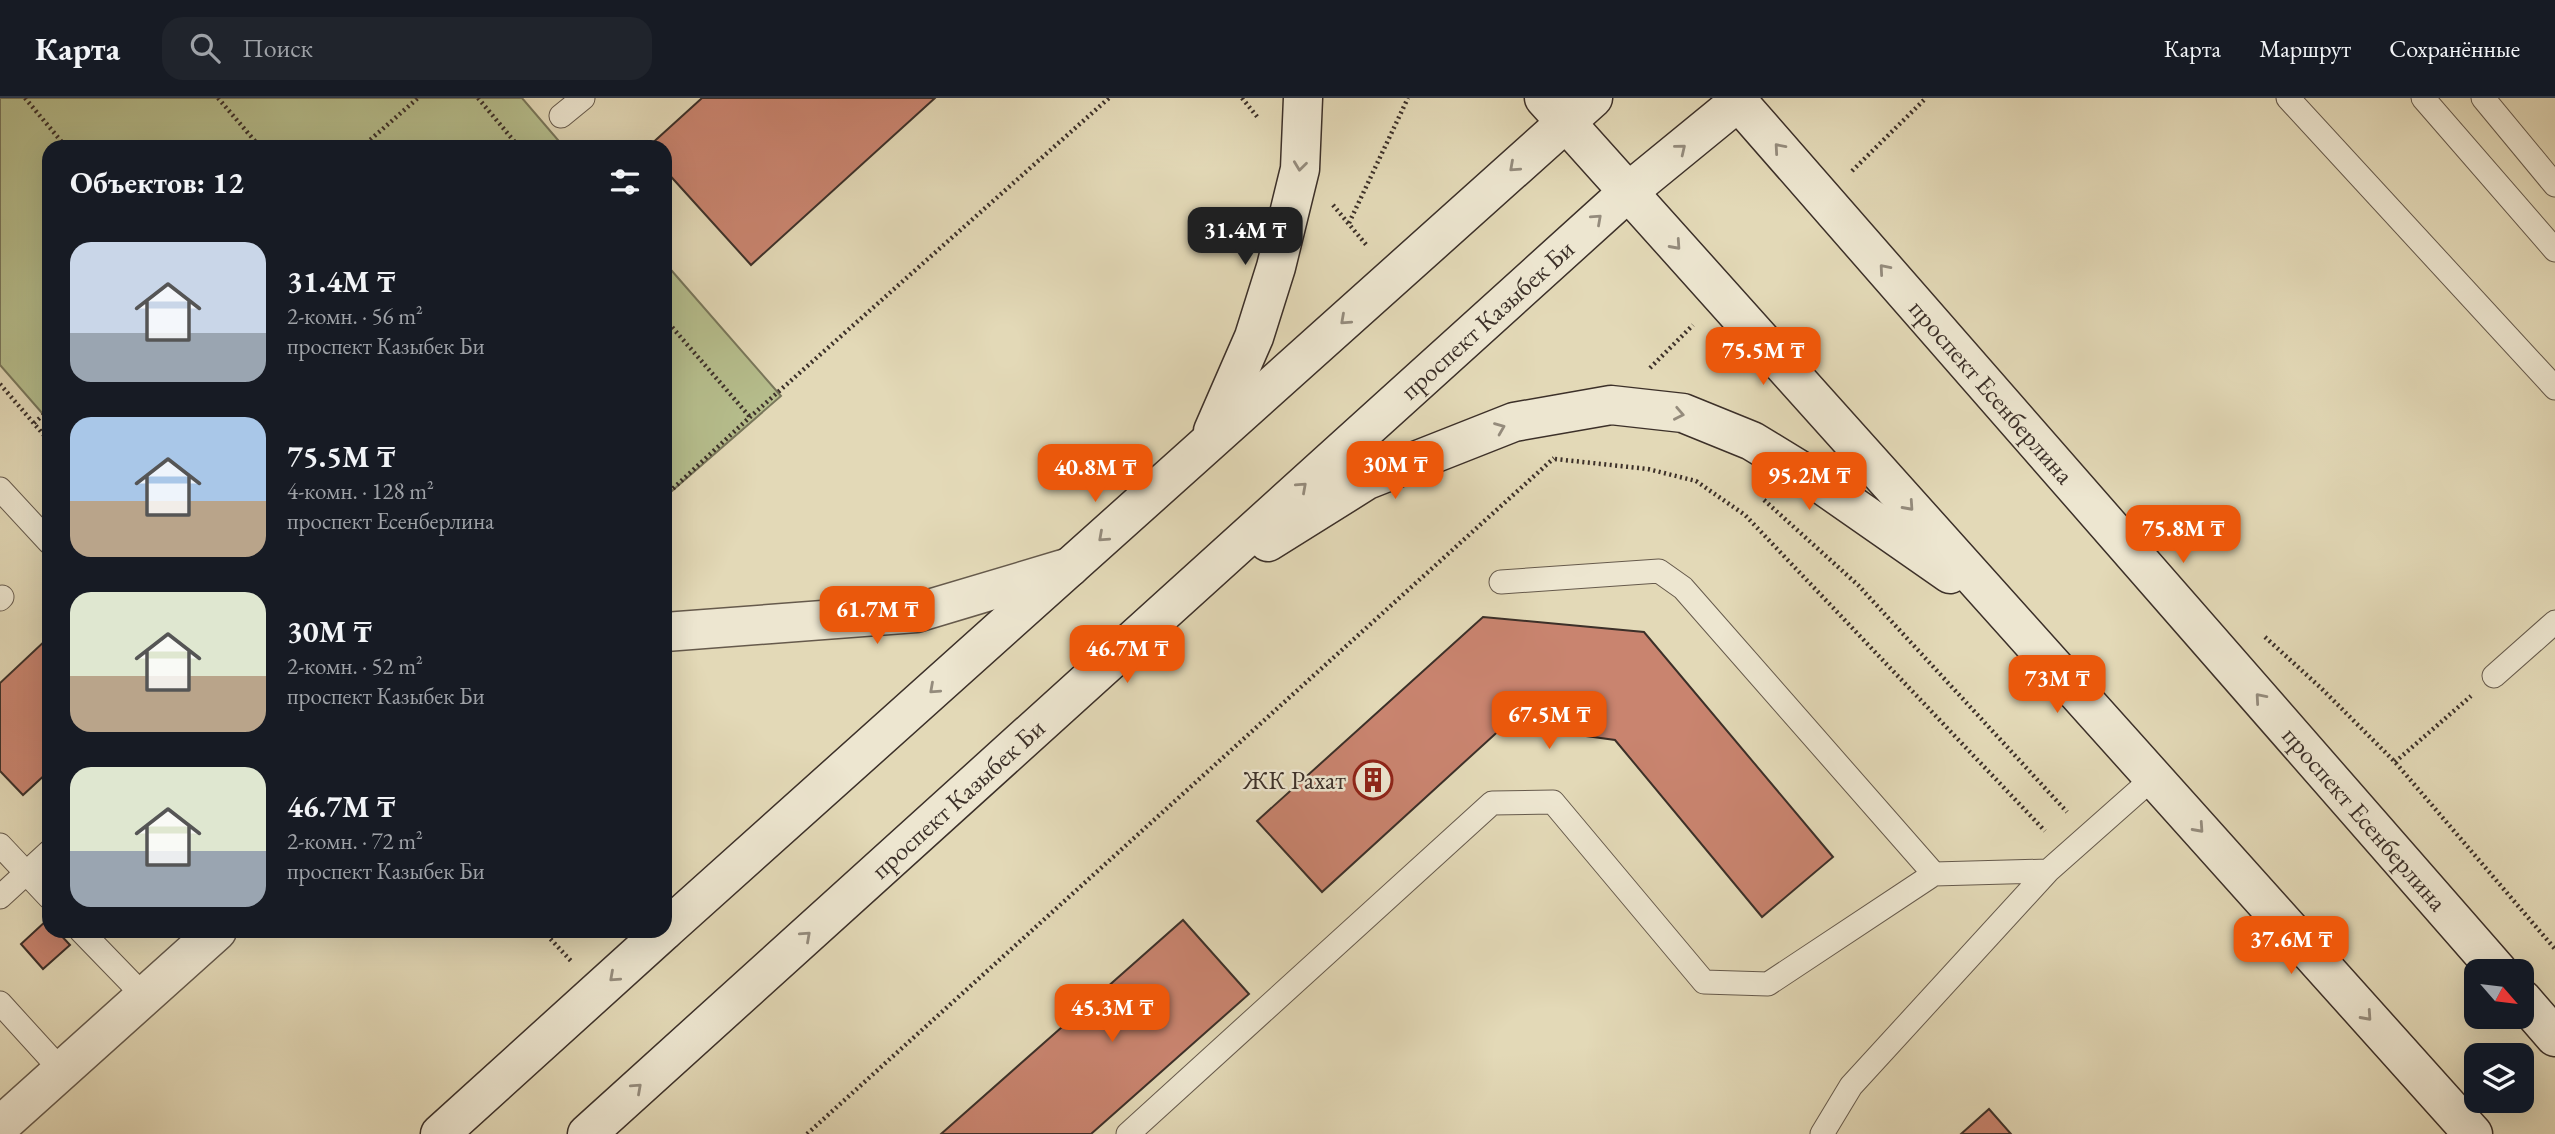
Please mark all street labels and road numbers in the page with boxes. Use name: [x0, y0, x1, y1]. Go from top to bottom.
street label: проспект Казыбек Би: [1393, 232, 1582, 407]
street label: проспект Есенберлина: [1902, 292, 2082, 492]
street label: проспект Казыбек Би: [864, 711, 1052, 886]
street label: проспект Есенберлина: [2275, 719, 2455, 918]

